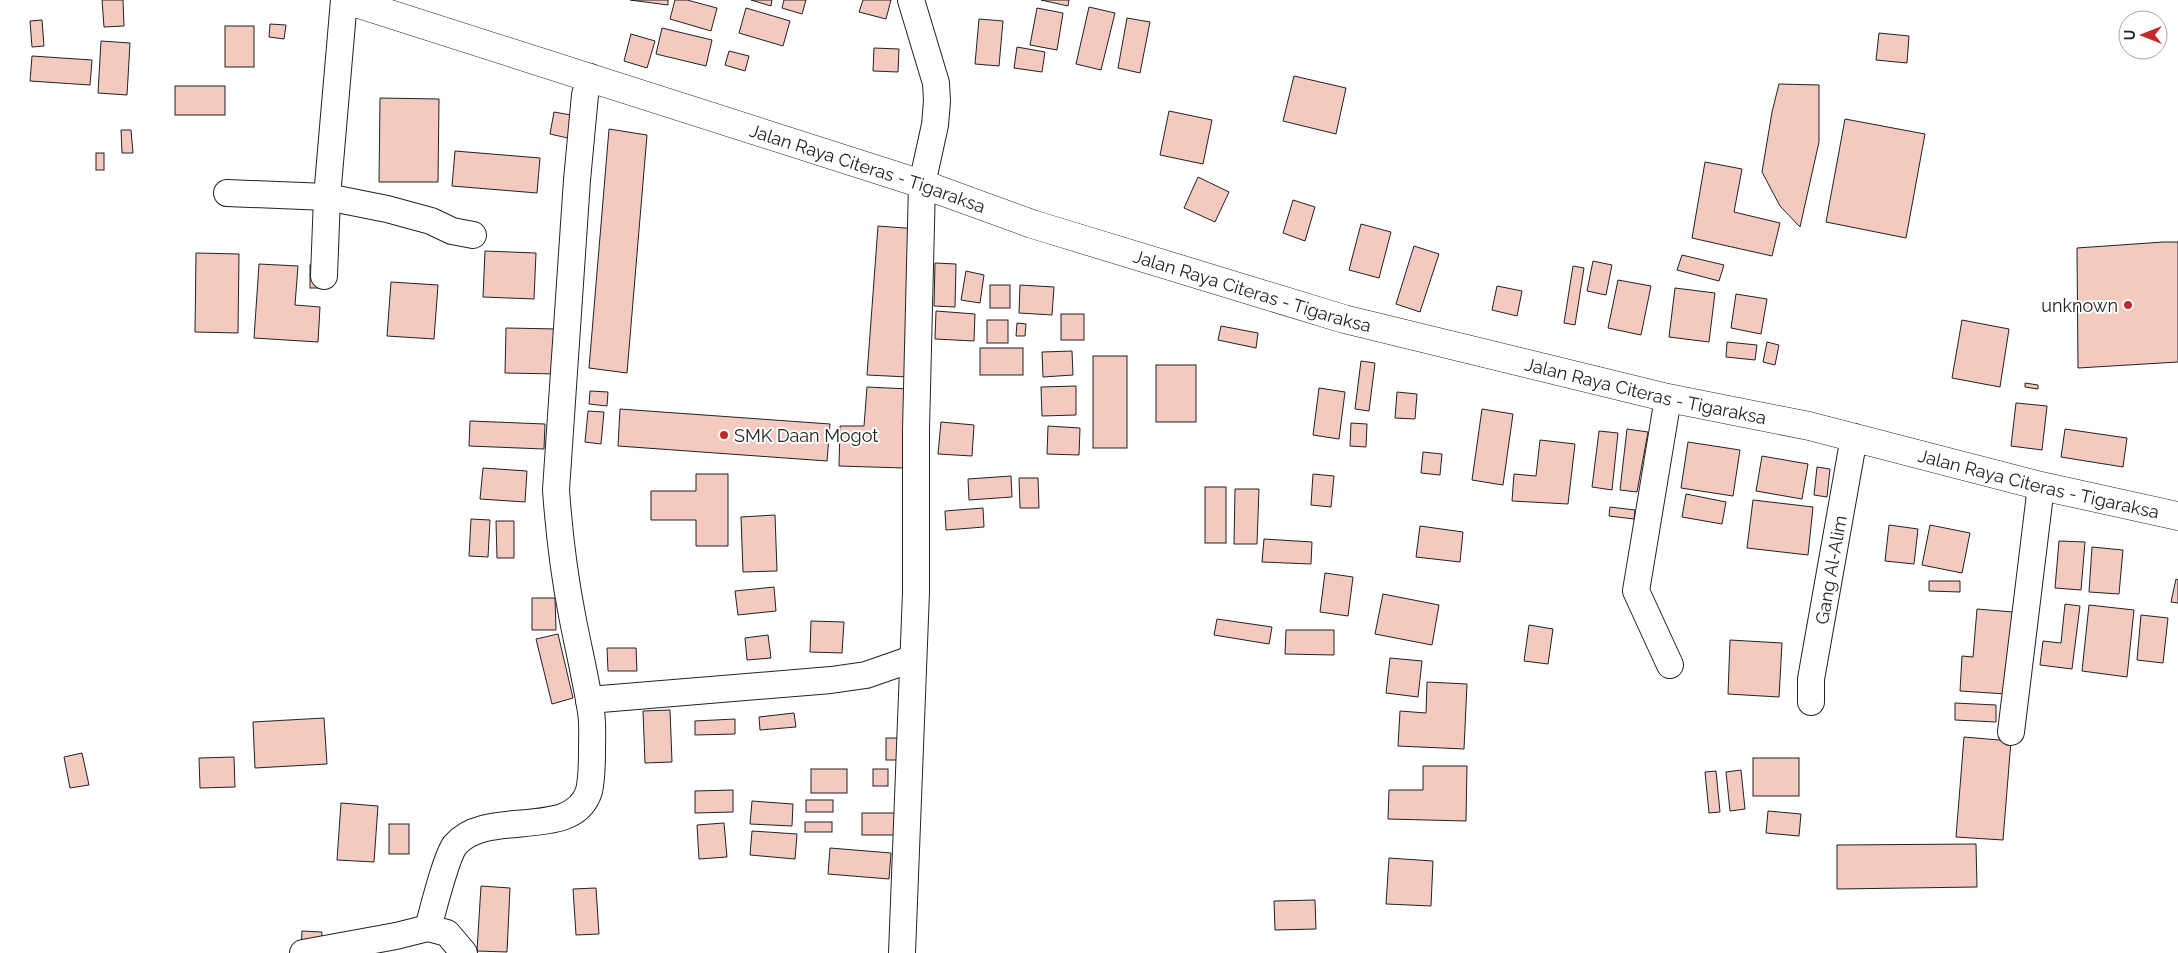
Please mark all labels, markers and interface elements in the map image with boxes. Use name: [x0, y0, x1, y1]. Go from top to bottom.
north arrow: [2118, 10, 2168, 60]
text: U: [2122, 30, 2138, 40]
street label: Jalan Raya Citeras - Tigaraksa: [747, 119, 988, 217]
street label: Jalan Raya Citeras - Tigaraksa: [1131, 245, 1373, 336]
place label: unknown: [2041, 295, 2118, 316]
marker: unknown: [2122, 299, 2134, 311]
street label: Jalan Raya Citeras - Tigaraksa: [1523, 353, 1768, 428]
place label: SMK Daan Mogot: [734, 425, 878, 446]
marker: SMK Daan Mogot: [718, 429, 730, 441]
street label: Jalan Raya Citeras - Tigaraksa: [1916, 444, 2161, 522]
street label: Gang Al-Alim: [1810, 514, 1850, 626]

